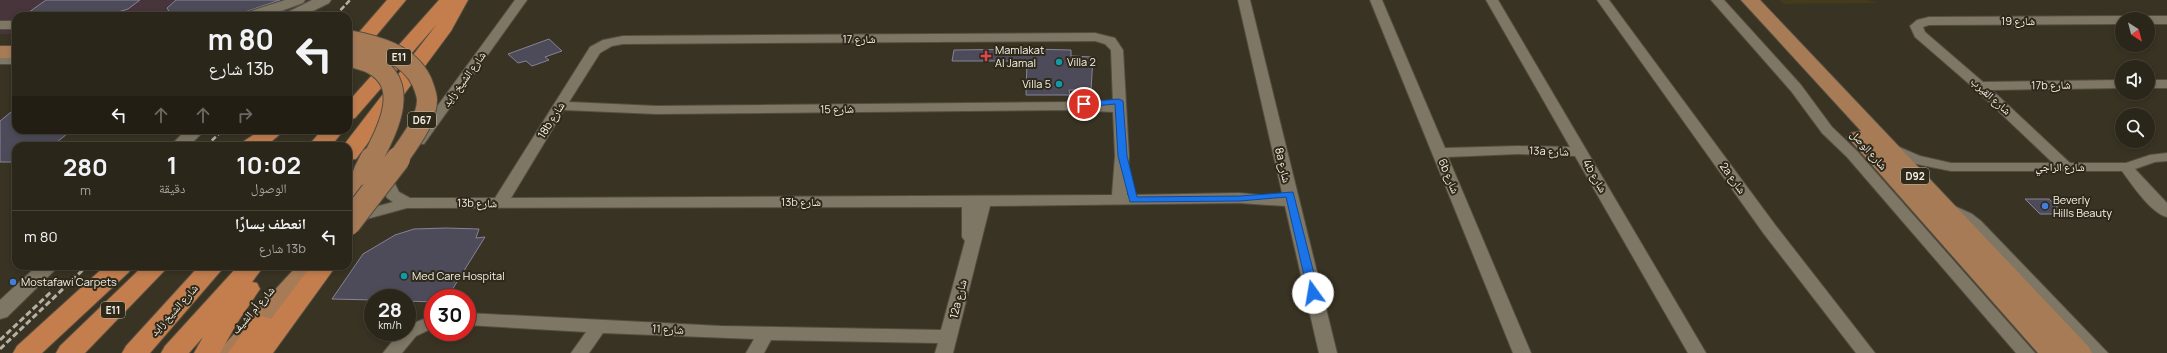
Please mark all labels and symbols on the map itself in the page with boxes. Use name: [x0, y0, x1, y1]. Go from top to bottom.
north arrow: [2115, 12, 2155, 52]
street label: شارع 19: [2001, 13, 2035, 28]
street label: شارع 17: [843, 31, 875, 46]
place label: Mamlakat Al Jamal: [995, 42, 1044, 70]
street label: شارع الشيخ زايد: [439, 48, 489, 109]
road number: E11: [387, 49, 411, 65]
marker: Mamlakat Al Jamal: [980, 50, 992, 62]
place label: Villa 2: [1067, 54, 1096, 69]
marker: Villa 2: [1054, 57, 1064, 67]
street label: شارع القيرب: [1968, 74, 2015, 118]
place label: Villa 5: [1022, 76, 1051, 91]
street label: 17b شارع: [2031, 77, 2071, 92]
marker: Villa 5: [1054, 79, 1064, 89]
pin: [1067, 87, 1101, 121]
street label: 18b شارع: [534, 99, 568, 141]
street label: شارع 15: [820, 101, 854, 116]
road number: D67: [408, 112, 436, 128]
street label: شارع الوصل: [1848, 127, 1891, 173]
street label: 13a شارع: [1529, 142, 1569, 159]
street label: 8a شارع: [1272, 146, 1295, 184]
street label: 6b شارع: [1435, 156, 1463, 196]
street label: 4b شارع: [1580, 156, 1611, 195]
street label: 2a شارع: [1717, 159, 1750, 196]
street label: شارع الراجي: [2035, 159, 2085, 176]
road number: D92: [1901, 168, 1929, 184]
place label: Beverly Hills Beauty: [2053, 192, 2112, 220]
street label: 13b شارع: [781, 194, 821, 209]
street label: 13b شارع: [457, 195, 497, 210]
marker: Beverly Hills Beauty: [2040, 201, 2050, 211]
place label: Med Care Hospital: [412, 268, 505, 283]
marker: Med Care Hospital: [399, 271, 409, 281]
position arrow: [1292, 272, 1334, 314]
place label: Mostafawi Carpets: [21, 274, 117, 289]
marker: Mostafawi Carpets: [8, 277, 18, 287]
street label: 12a شارع: [945, 278, 970, 320]
street label: شارع الشيخ زايد: [146, 281, 201, 339]
street label: شارع أم الشيف: [228, 283, 277, 337]
speed limit sign: 30: [424, 289, 476, 341]
road number: E11: [101, 302, 125, 318]
street label: شارع 11: [652, 320, 684, 337]

